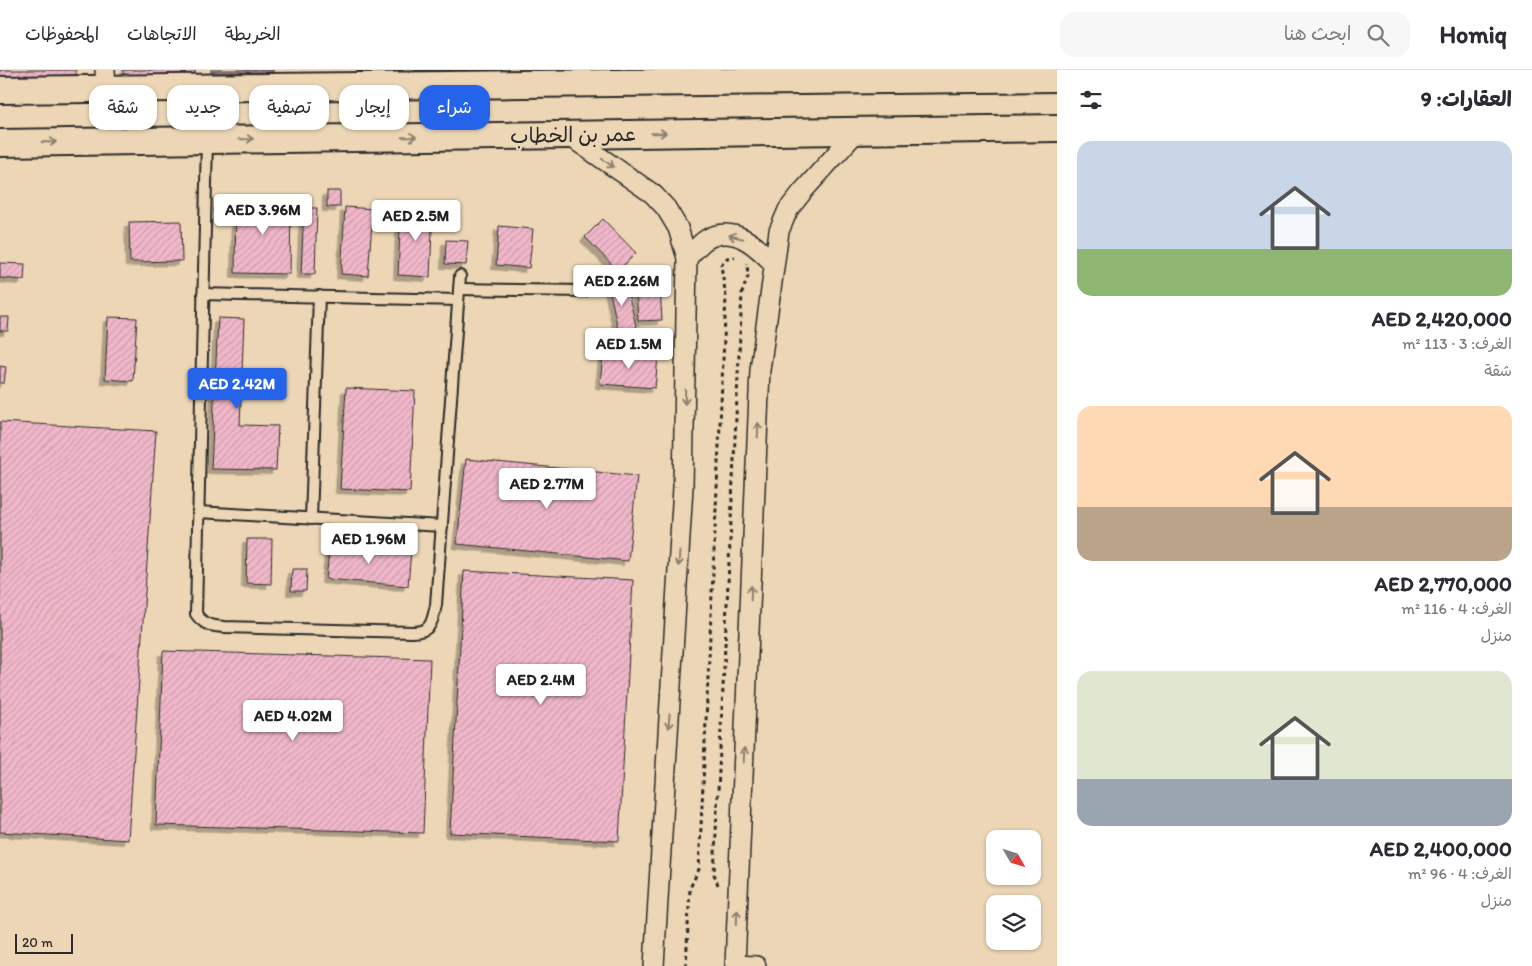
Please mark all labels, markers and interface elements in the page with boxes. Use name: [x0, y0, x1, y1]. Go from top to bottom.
search box: [1060, 12, 1410, 57]
text: Homiq: [1440, 20, 1507, 49]
icon: search: [1364, 21, 1392, 49]
text: ابحث هنا: [1284, 22, 1352, 45]
text: المحفوظات: [25, 23, 99, 45]
text: الاتجاهات: [127, 23, 197, 45]
text: الخريطة: [225, 23, 281, 45]
chip: شقة: [89, 85, 157, 130]
chip: جديد: [167, 85, 239, 130]
chip: تصفية: [249, 85, 329, 130]
chip: إيجار: [339, 85, 409, 130]
chip: شراء: [419, 85, 490, 130]
icon: filters: [1077, 86, 1105, 114]
text: العقارات: 9: [1421, 86, 1512, 111]
street label: عمر بن الخطاب: [510, 121, 636, 149]
one-way arrow: [650, 128, 666, 138]
one-way arrow: [400, 132, 416, 142]
one-way arrow: [238, 134, 254, 144]
one-way arrow: [40, 137, 56, 147]
one-way arrow: [601, 158, 615, 168]
icon: home: [1250, 173, 1340, 263]
pin: AED 3.96M: [206, 194, 320, 236]
text: AED 3.96M: [225, 200, 301, 219]
pin: AED 2.5M: [364, 200, 468, 242]
text: AED 2.5M: [382, 206, 450, 225]
one-way arrow: [728, 231, 744, 241]
pin: AED 2.26M: [565, 264, 679, 307]
text: AED 2.26M: [584, 271, 660, 290]
text: AED 2,420,000: [1372, 306, 1512, 331]
pin: AED 1.5M: [577, 328, 681, 370]
text: AED 1.5M: [596, 334, 662, 353]
text: الغرف: 3 · 113 m²: [1402, 334, 1512, 353]
text: شقة: [1484, 361, 1512, 380]
pin: AED 2.42M: [180, 368, 294, 410]
text: AED 2.42M: [199, 374, 275, 393]
one-way arrow: [681, 388, 690, 404]
one-way arrow: [753, 423, 762, 439]
icon: home: [1250, 438, 1340, 528]
pin: AED 2.77M: [490, 468, 604, 510]
text: AED 2.77M: [510, 474, 584, 493]
pin: AED 1.96M: [312, 522, 426, 565]
text: AED 1.96M: [332, 529, 406, 548]
one-way arrow: [674, 551, 683, 567]
text: AED 2,770,000: [1375, 571, 1512, 596]
one-way arrow: [746, 585, 755, 601]
text: الغرف: 4 · 116 m²: [1402, 599, 1512, 618]
text: منزل: [1480, 626, 1512, 645]
pin: AED 2.4M: [489, 664, 593, 706]
text: AED 2.4M: [507, 670, 575, 689]
pin: AED 4.02M: [236, 700, 350, 742]
icon: home: [1250, 703, 1340, 793]
text: AED 4.02M: [254, 706, 332, 725]
one-way arrow: [664, 713, 673, 729]
one-way arrow: [739, 747, 748, 763]
north arrow: [986, 830, 1041, 885]
map controls: [986, 830, 1041, 950]
text: AED 2,400,000: [1370, 836, 1512, 861]
text: الغرف: 4 · 96 m²: [1408, 864, 1512, 883]
text: منزل: [1480, 891, 1512, 910]
button: layers: [986, 895, 1041, 950]
one-way arrow: [732, 910, 741, 926]
scale bar: [15, 931, 72, 954]
text: 20 m: [22, 934, 53, 951]

